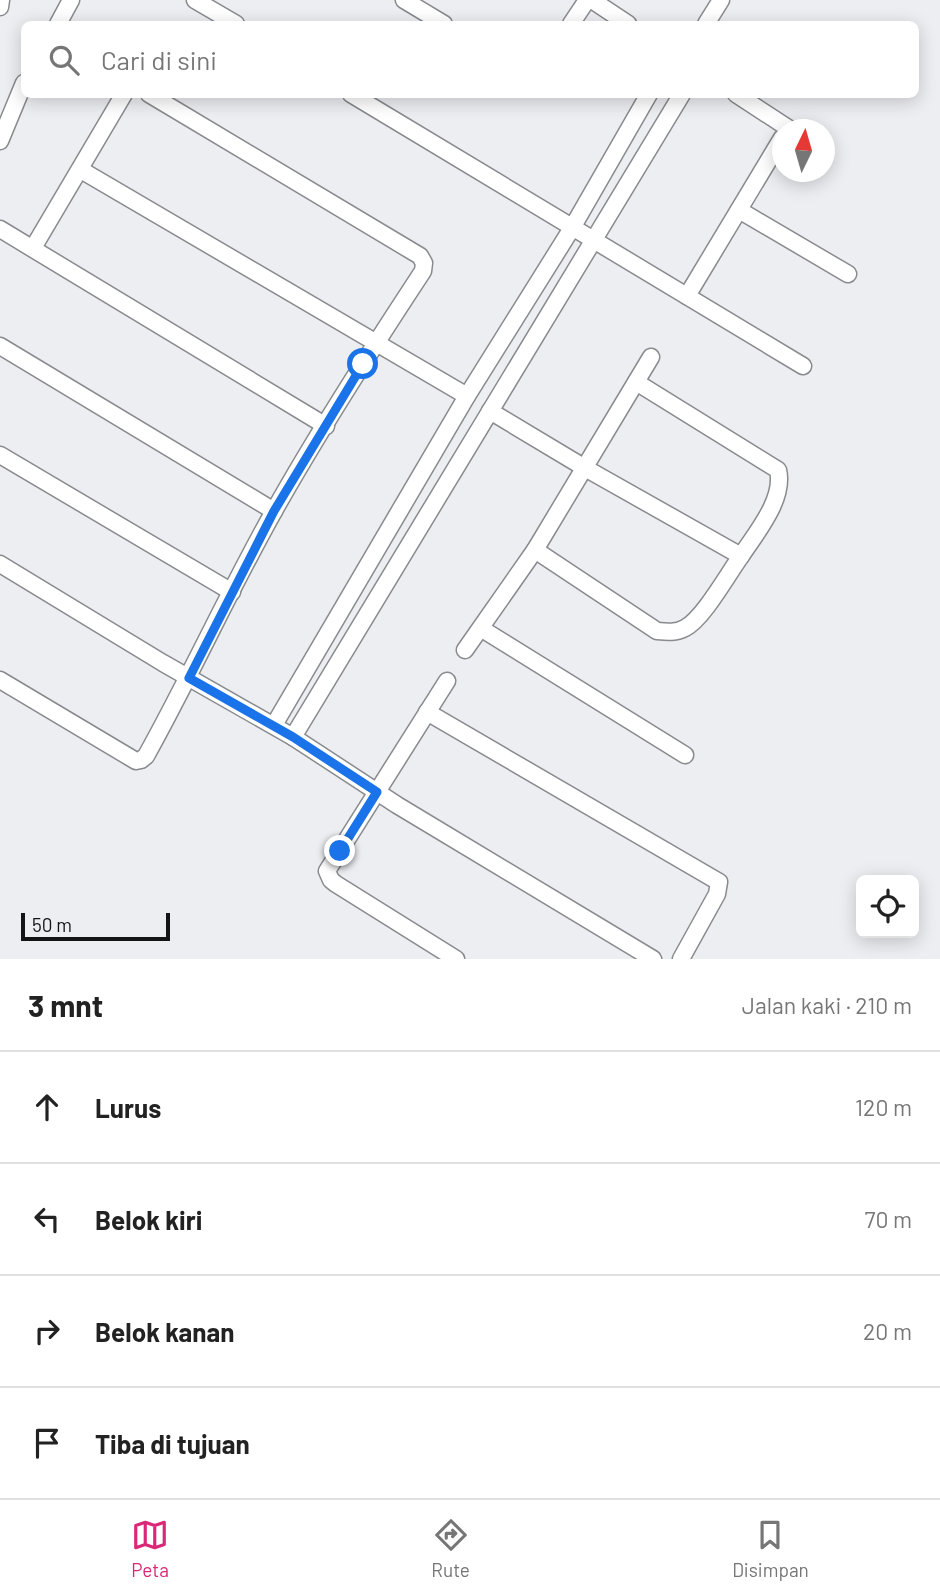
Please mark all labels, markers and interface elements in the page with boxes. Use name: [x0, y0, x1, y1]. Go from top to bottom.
search box: [21, 21, 919, 98]
icon: search: [45, 41, 83, 79]
text: Cari di sini: [101, 44, 217, 75]
north arrow: [772, 119, 835, 182]
route start: [347, 348, 378, 379]
route end: [324, 835, 355, 866]
map controls: [856, 875, 919, 938]
button: locate: [856, 875, 919, 938]
scale bar: [21, 910, 170, 942]
text: 50 m: [32, 913, 72, 936]
text: 3 mnt: [28, 987, 103, 1023]
text: Jalan kaki · 210 m: [742, 991, 912, 1019]
icon: ahead: [28, 1088, 66, 1126]
text: Lurus: [95, 1092, 161, 1123]
text: 120 m: [855, 1093, 912, 1121]
icon: left: [28, 1200, 66, 1238]
text: Belok kiri: [95, 1204, 202, 1235]
text: 70 m: [865, 1205, 912, 1233]
icon: right: [28, 1312, 66, 1350]
text: Belok kanan: [95, 1316, 234, 1347]
text: 20 m: [863, 1317, 912, 1345]
icon: arrive: [28, 1424, 66, 1462]
text: Tiba di tujuan: [95, 1428, 250, 1459]
tab: Peta: [131, 1516, 169, 1581]
tab: Rute: [431, 1516, 470, 1581]
tab: Disimpan: [732, 1516, 809, 1581]

